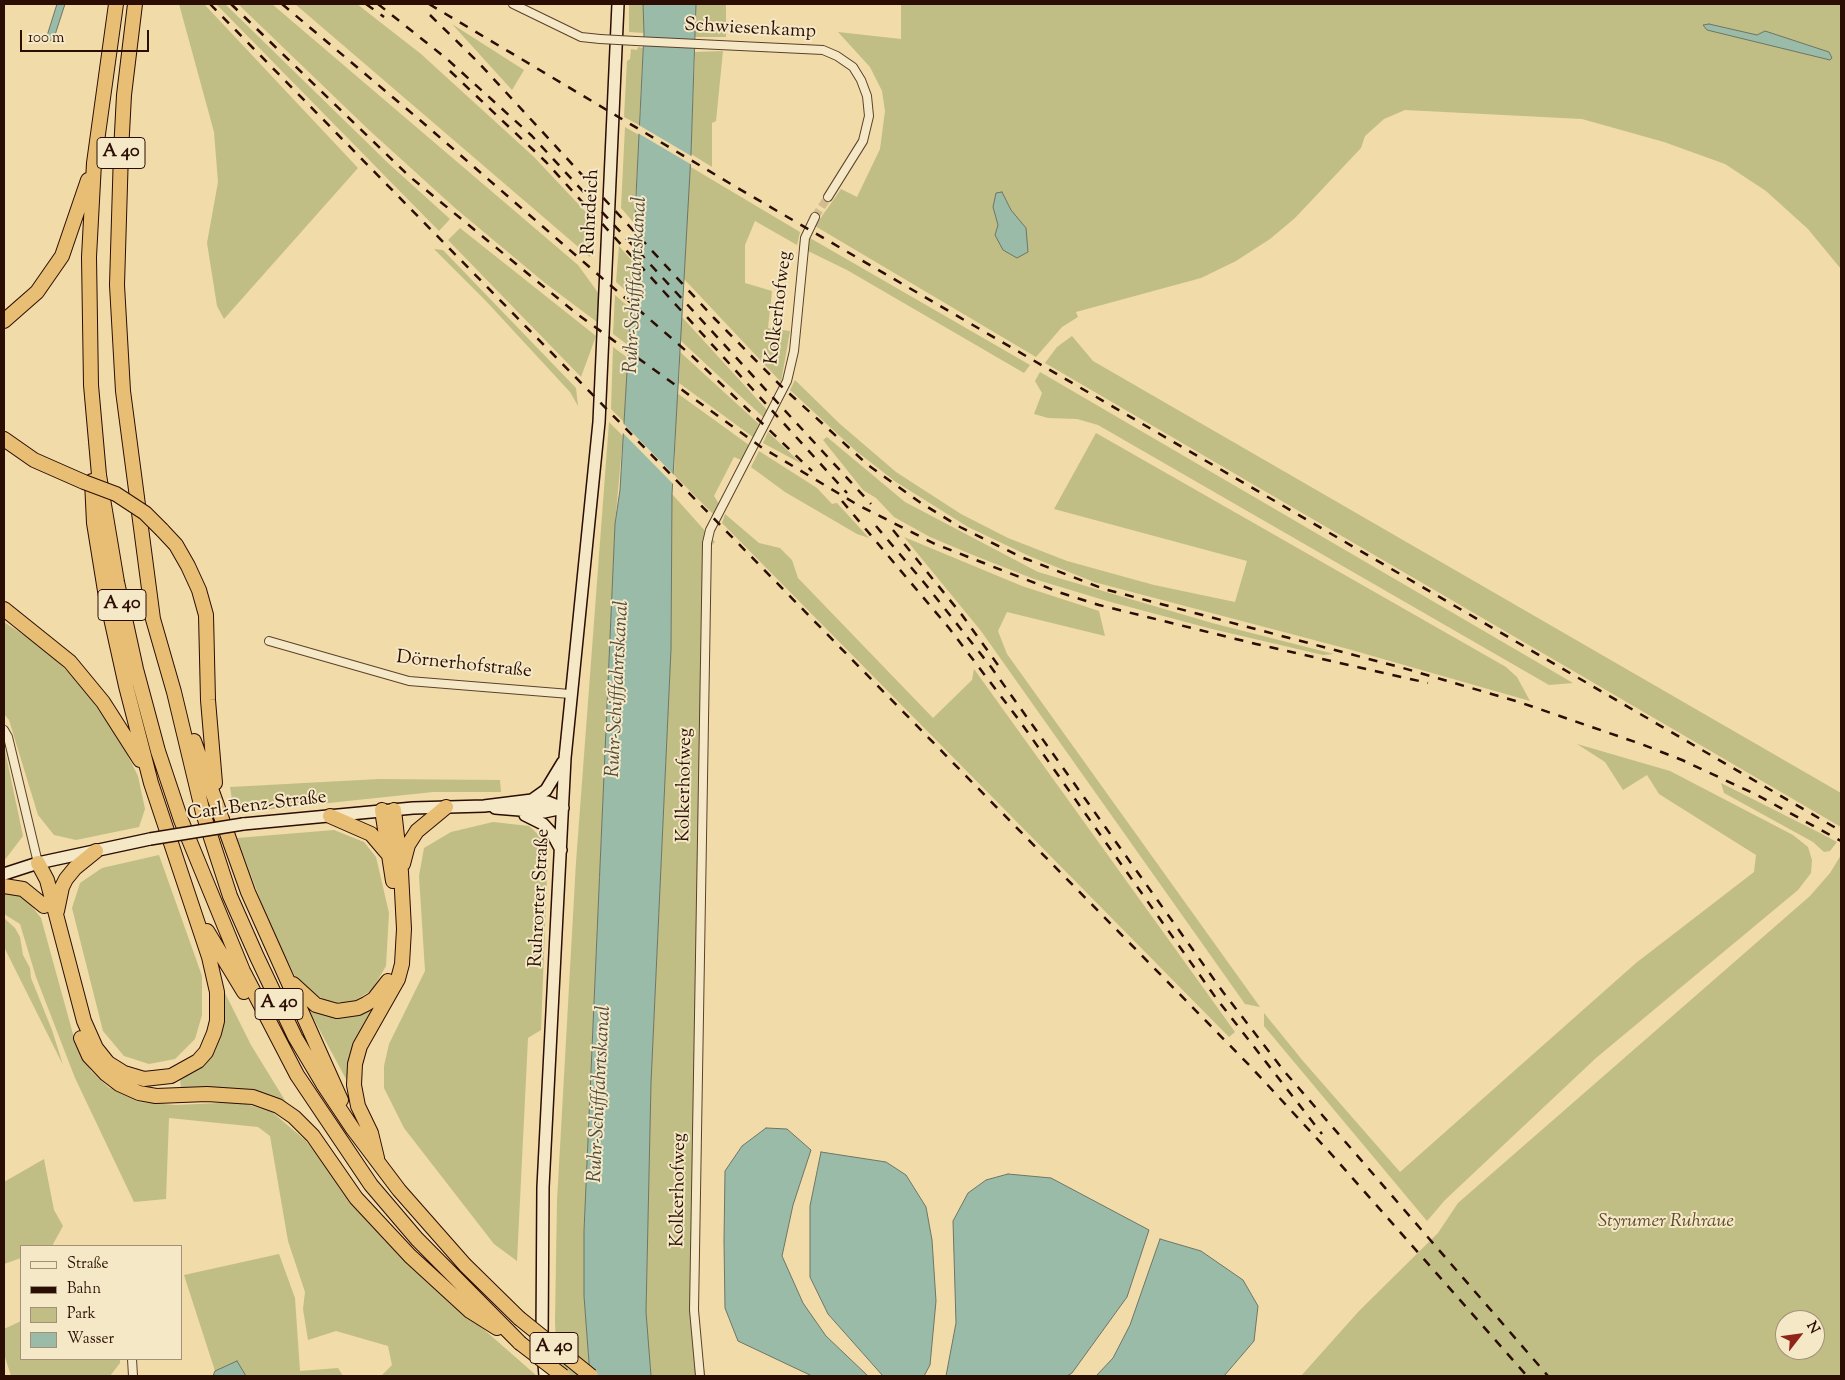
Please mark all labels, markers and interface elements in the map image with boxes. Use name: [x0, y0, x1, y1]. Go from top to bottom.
street label: Schwiesenkamp: [684, 15, 816, 45]
scale bar: [22, 20, 151, 52]
text: 100 m: [28, 28, 64, 49]
road number: A 40: [97, 138, 145, 168]
street label: Ruhrdeich: [578, 168, 606, 256]
water label: Ruhr-Schifffahrtskanal: [620, 196, 654, 374]
street label: Kolkerhofweg: [762, 250, 798, 366]
road number: A 40: [98, 590, 146, 620]
water label: Ruhr-Schifffahrtskanal: [602, 600, 636, 778]
street label: Dörnerhofstraße: [395, 648, 533, 684]
street label: Kolkerhofweg: [674, 728, 698, 842]
street label: Carl-Benz-Straße: [186, 787, 328, 827]
street label: Ruhrorter Straße: [526, 828, 556, 968]
road number: A 40: [255, 989, 303, 1020]
water label: Ruhr-Schifffahrtskanal: [584, 1005, 618, 1183]
street label: Kolkerhofweg: [668, 1133, 692, 1247]
park label: Styrumer Ruhraue: [1598, 1212, 1734, 1234]
legend: [20, 1245, 182, 1360]
text: Straße: [67, 1254, 109, 1275]
text: Bahn: [67, 1279, 101, 1300]
text: Park: [67, 1304, 96, 1325]
north arrow: [1775, 1310, 1825, 1360]
text: N: [1801, 1318, 1824, 1338]
text: Wasser: [67, 1329, 114, 1350]
road number: A 40: [530, 1332, 578, 1364]

